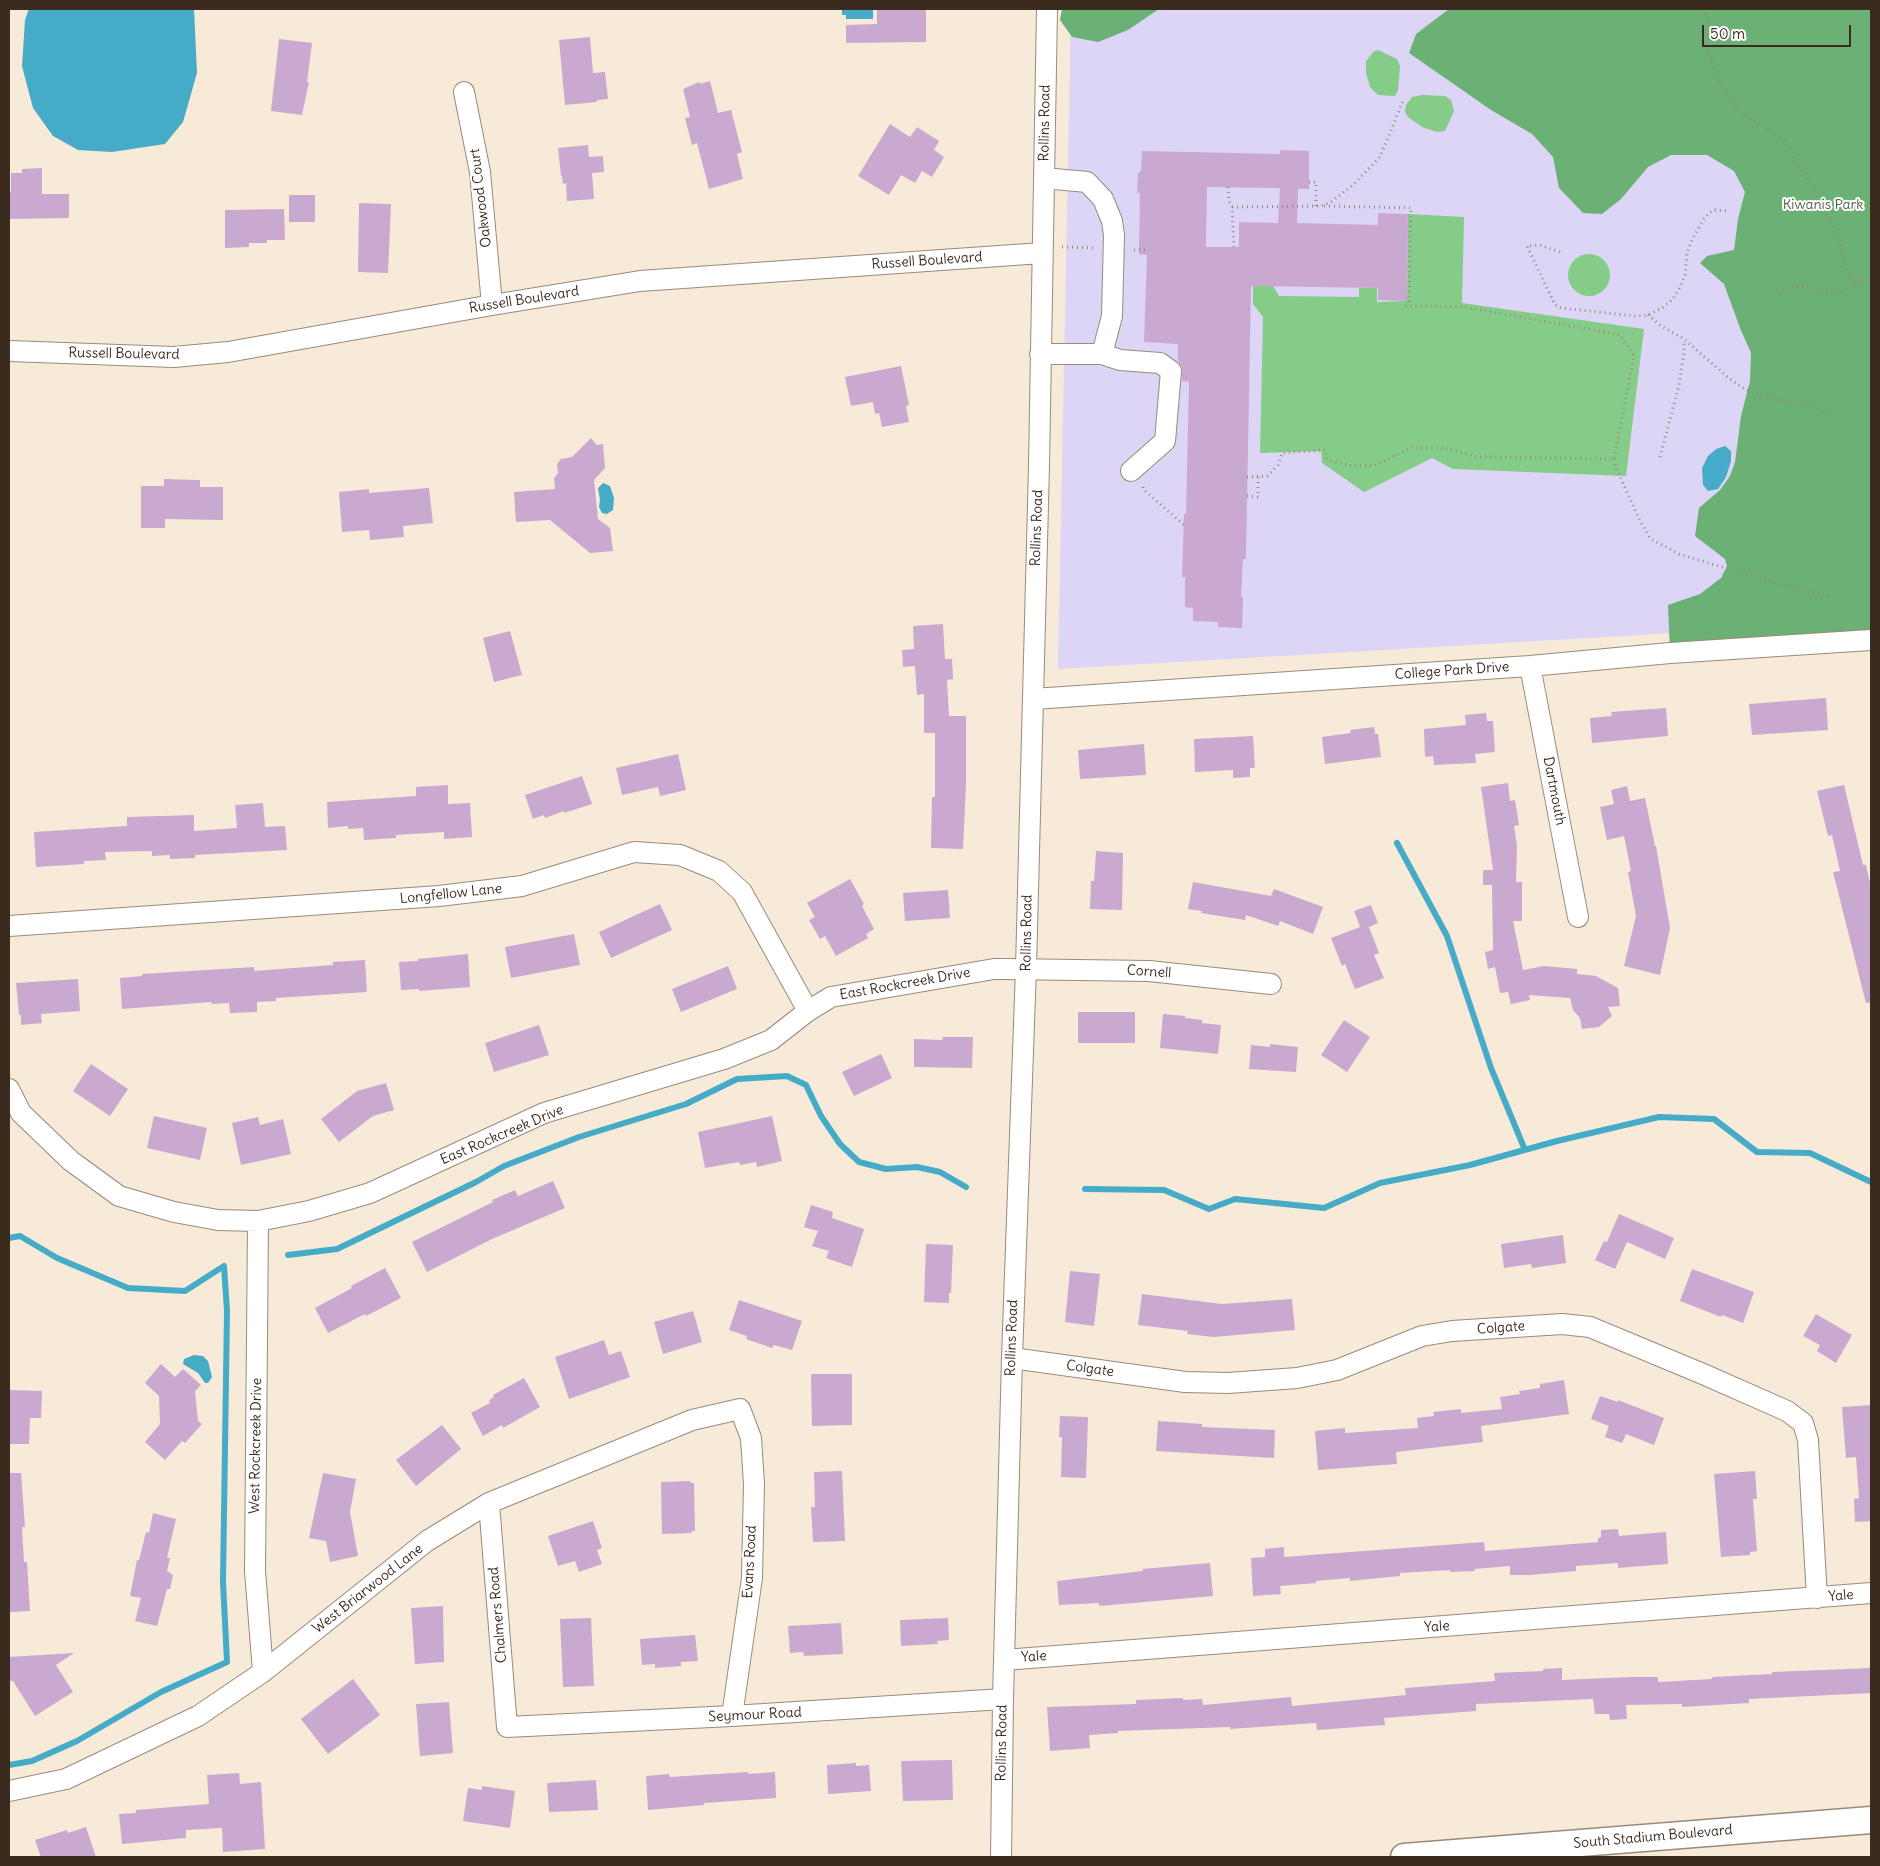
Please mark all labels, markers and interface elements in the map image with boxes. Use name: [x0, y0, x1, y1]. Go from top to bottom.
scale bar: [1705, 15, 1854, 47]
text: 50 m: [1710, 24, 1745, 43]
street label: Rollins Road: [1036, 85, 1054, 161]
street label: Oakwood Court: [467, 147, 495, 249]
park label: Kiwanis Park: [1783, 197, 1863, 213]
street label: Russell Boulevard: [871, 249, 983, 273]
street label: Russell Boulevard: [468, 283, 580, 317]
street label: Russell Boulevard: [68, 345, 180, 363]
street label: Rollins Road: [1027, 489, 1047, 567]
street label: College Park Drive: [1394, 659, 1510, 683]
street label: Dartmouth: [1539, 755, 1569, 827]
street label: Longfellow Lane: [399, 880, 503, 908]
street label: Rollins Road: [1018, 895, 1036, 971]
street label: Cornell: [1126, 962, 1172, 982]
street label: East Rockcreek Drive: [838, 964, 972, 1004]
street label: East Rockcreek Drive: [438, 1101, 566, 1169]
street label: Rollins Road: [1002, 1299, 1022, 1377]
street label: Colgate: [1476, 1318, 1526, 1338]
street label: Colgate: [1065, 1357, 1115, 1381]
street label: West Rockcreek Drive: [246, 1378, 266, 1514]
street label: Evans Road: [740, 1525, 760, 1599]
street label: West Briarwood Lane: [309, 1541, 427, 1637]
street label: Chalmers Road: [485, 1566, 511, 1664]
street label: Yale: [1828, 1587, 1854, 1605]
street label: Yale: [1424, 1618, 1450, 1636]
street label: Yale: [1021, 1648, 1047, 1666]
street label: Seymour Road: [708, 1704, 802, 1726]
street label: Rollins Road: [993, 1705, 1011, 1781]
street label: South Stadium Boulevard: [1573, 1822, 1733, 1852]

